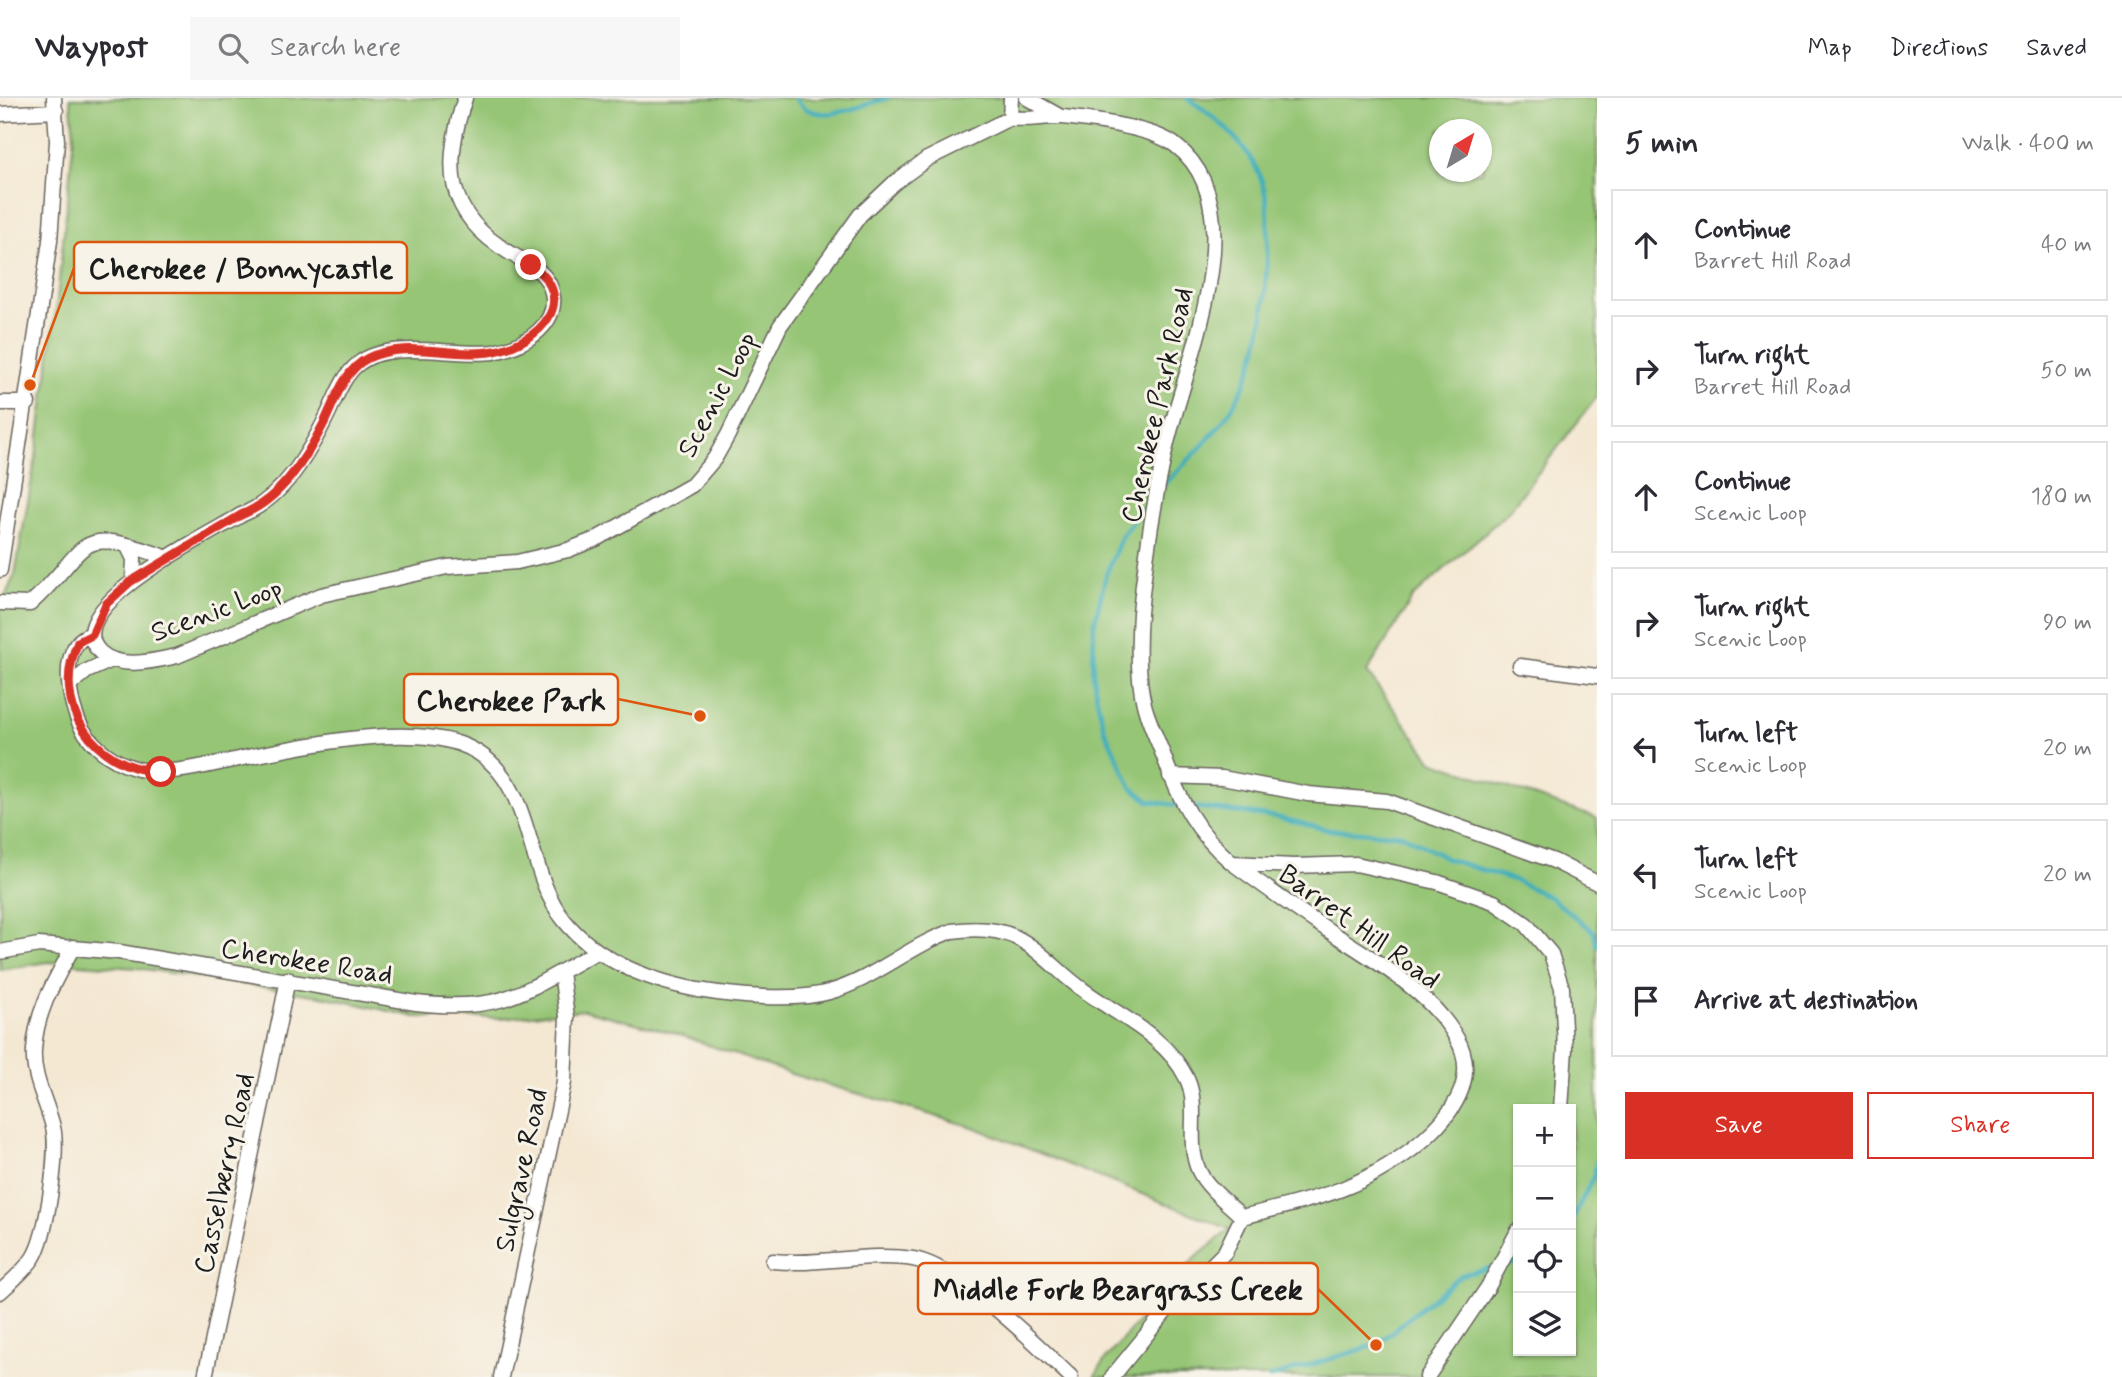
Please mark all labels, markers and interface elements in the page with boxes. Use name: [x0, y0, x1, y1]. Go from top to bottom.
search box: [190, 17, 680, 80]
text: Waypost: [35, 26, 148, 70]
icon: search: [214, 29, 252, 67]
text: Search here: [270, 31, 401, 65]
text: Map: [1808, 33, 1852, 64]
text: Directions: [1890, 33, 1988, 64]
text: Saved: [2026, 33, 2087, 64]
north arrow: [1429, 119, 1492, 182]
text: 5 min: [1625, 124, 1699, 163]
text: Walk · 400 m: [1962, 129, 2094, 159]
text: Continue: [1694, 213, 1791, 247]
icon: ahead: [1627, 226, 1665, 264]
text: 40 m: [2041, 230, 2092, 260]
callout: Cherokee / Bonnycastle: [74, 242, 407, 293]
text: Barret Hill Road: [1694, 247, 1851, 277]
route end: [515, 249, 546, 280]
text: Cherokee / Bonnycastle: [88, 250, 394, 289]
street label: Cherokee Park Road: [1113, 284, 1204, 527]
street label: Scenic Loop: [670, 326, 767, 464]
text: Turn right: [1694, 339, 1810, 373]
icon: right: [1627, 352, 1665, 390]
text: 50 m: [2041, 356, 2092, 386]
text: Barret Hill Road: [1694, 373, 1851, 403]
text: Continue: [1694, 465, 1791, 499]
icon: ahead: [1627, 478, 1665, 516]
text: 180 m: [2031, 482, 2092, 512]
text: Scenic Loop: [1694, 499, 1807, 529]
street label: Scenic Loop: [146, 570, 288, 652]
text: Turn right: [1694, 591, 1810, 625]
icon: right: [1627, 604, 1665, 642]
text: 90 m: [2043, 608, 2092, 638]
text: Scenic Loop: [1694, 625, 1807, 655]
callout: Cherokee Park: [404, 674, 618, 725]
text: Cherokee Park: [416, 682, 606, 721]
text: Turn left: [1694, 717, 1798, 751]
icon: left: [1627, 730, 1665, 768]
text: 20 m: [2043, 734, 2092, 764]
text: Scenic Loop: [1694, 751, 1807, 781]
route start: [145, 756, 176, 787]
text: Turn left: [1694, 843, 1798, 877]
icon: left: [1627, 856, 1665, 894]
street label: Barret Hill Road: [1270, 857, 1447, 999]
text: 20 m: [2043, 860, 2092, 890]
text: Scenic Loop: [1694, 877, 1807, 907]
street label: Cherokee Road: [218, 931, 395, 994]
icon: arrive: [1627, 982, 1665, 1020]
text: Arrive at destination: [1694, 984, 1918, 1018]
street label: Casselberry Road: [186, 1070, 265, 1277]
street label: Sulgrave Road: [487, 1085, 560, 1256]
button: Save: [1625, 1092, 1853, 1159]
button: Share: [1867, 1092, 2094, 1159]
map controls: [1513, 1104, 1576, 1356]
button: +: [1513, 1104, 1576, 1167]
button: −: [1513, 1167, 1576, 1230]
button: locate: [1513, 1230, 1576, 1293]
callout: Middle Fork Beargrass Creek: [918, 1263, 1318, 1314]
text: Middle Fork Beargrass Creek: [933, 1271, 1303, 1311]
button: layers: [1513, 1293, 1576, 1356]

